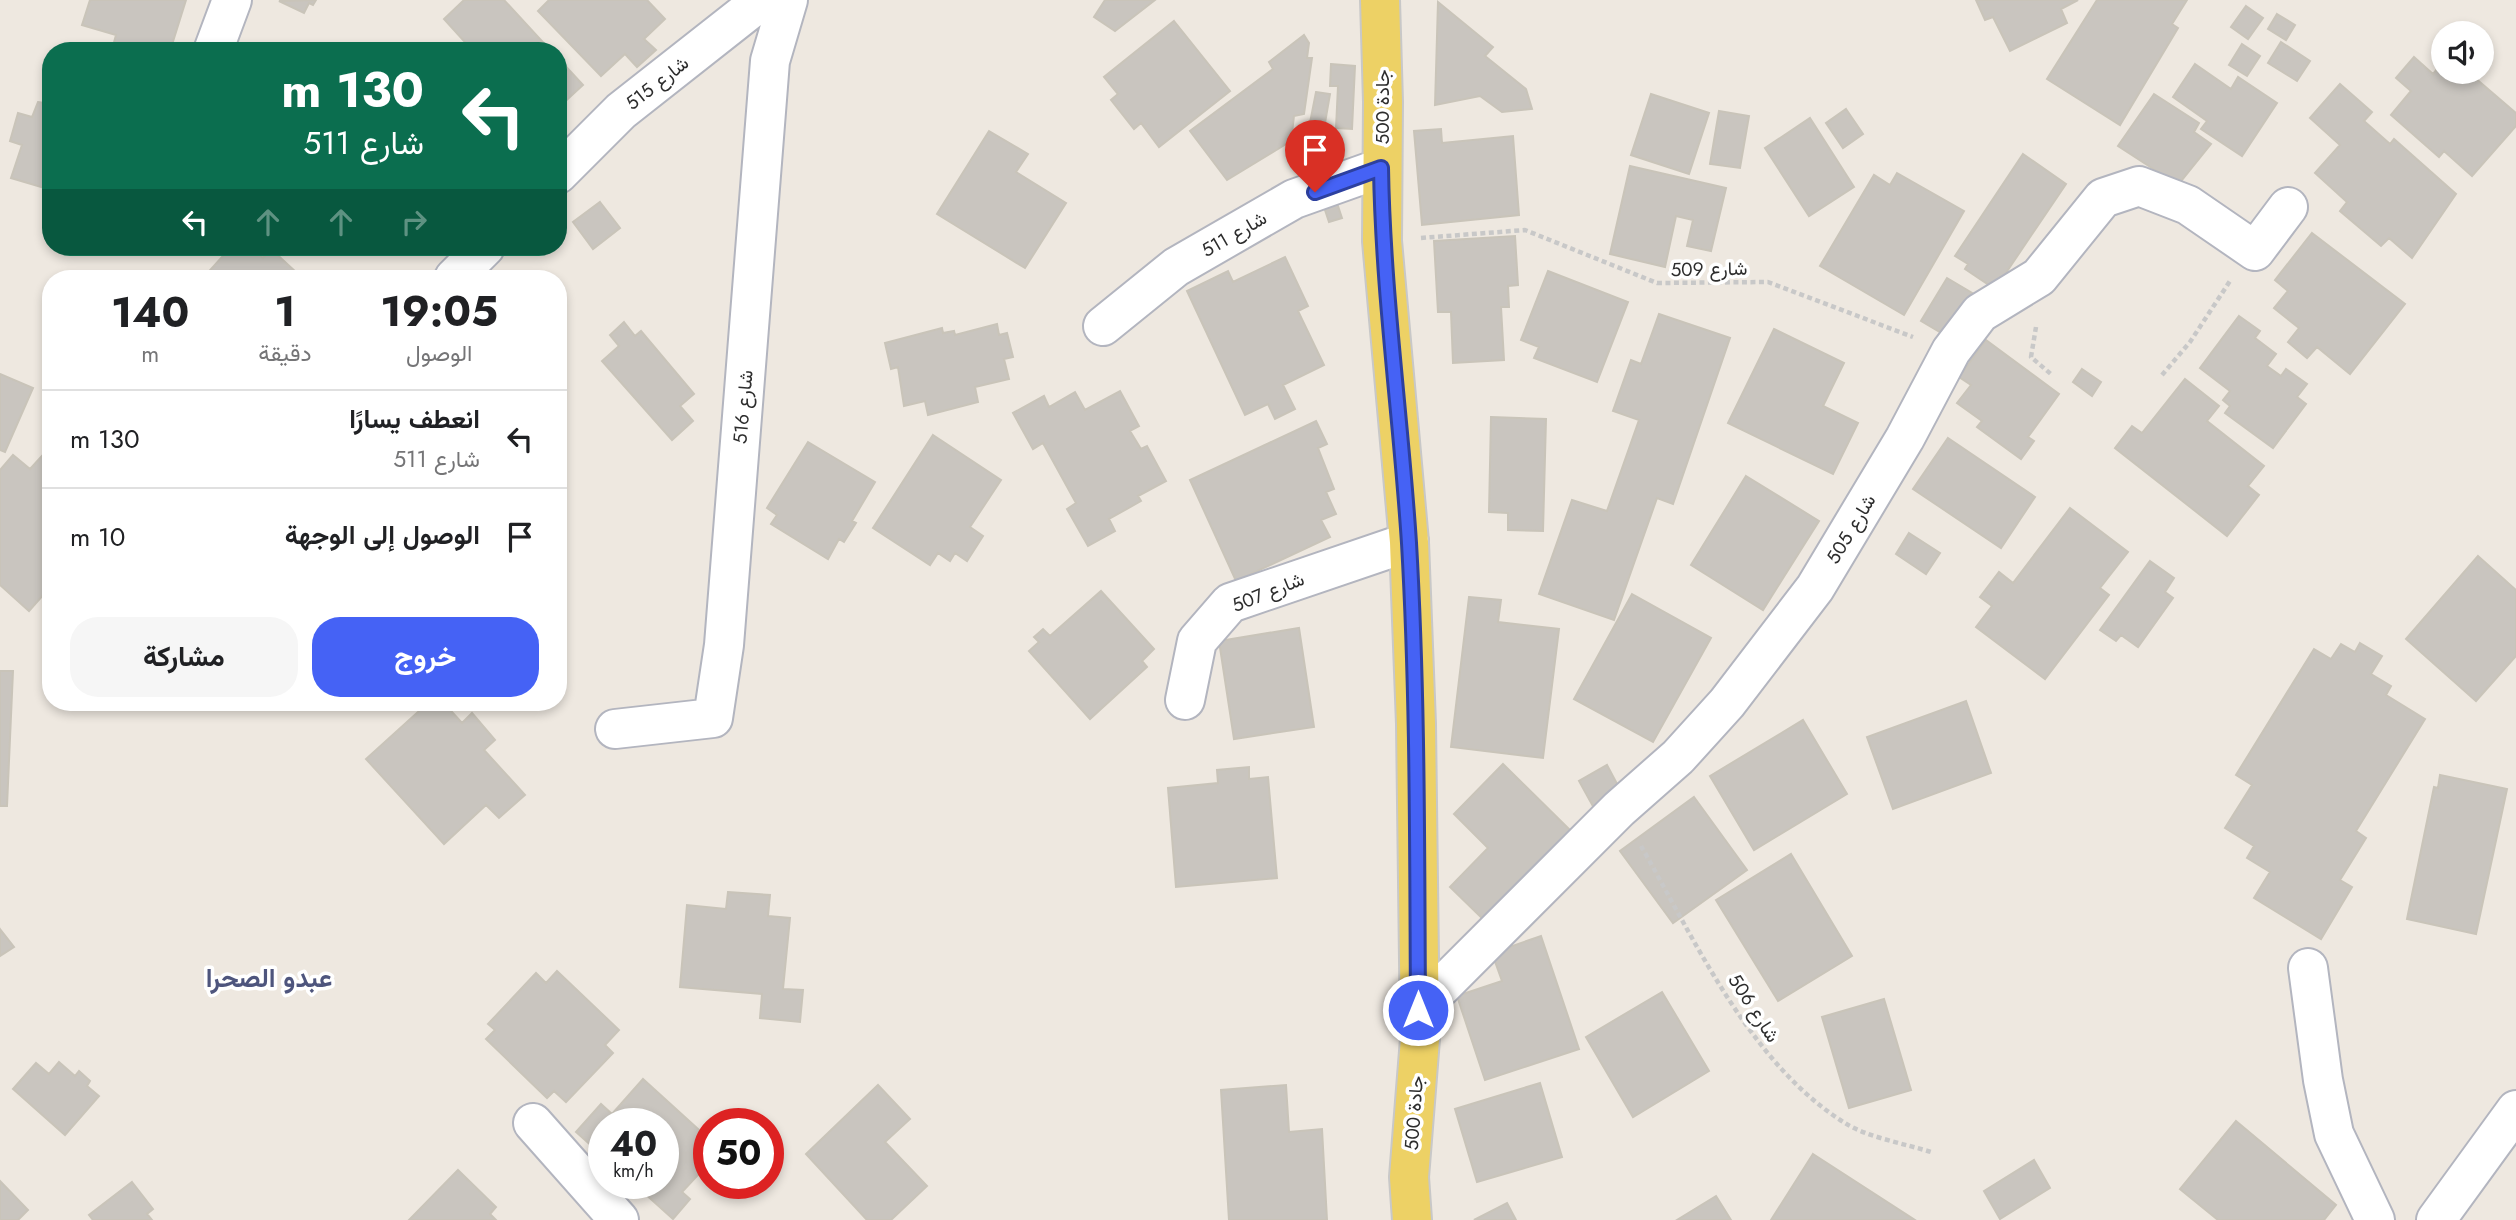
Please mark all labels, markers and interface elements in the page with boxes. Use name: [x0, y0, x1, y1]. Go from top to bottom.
map controls: [2431, 21, 2494, 84]
button: sound: [2431, 21, 2494, 84]
street label: شارع 515: [620, 50, 694, 116]
text: 130 m: [281, 55, 424, 125]
icon: left: [448, 70, 539, 161]
street label: جادة 500: [1369, 70, 1396, 144]
text: شارع 511: [303, 120, 424, 166]
pin: [1285, 120, 1345, 192]
icon: arrive: [1296, 131, 1334, 169]
icon: left: [176, 203, 214, 241]
icon: ahead: [249, 203, 287, 241]
icon: ahead: [322, 203, 360, 241]
icon: right: [395, 203, 433, 241]
street label: شارع 511: [1196, 204, 1272, 264]
street label: شارع 509: [1670, 255, 1748, 283]
text: 1: [274, 281, 296, 342]
text: 19:05: [380, 281, 498, 342]
text: 140: [111, 282, 189, 343]
text: دقيقة: [258, 336, 311, 370]
text: الوصول: [406, 336, 472, 370]
text: m: [141, 337, 159, 371]
street label: شارع 516: [726, 369, 760, 445]
text: انعطف يسارًا: [349, 400, 480, 438]
text: 130 m: [70, 420, 140, 458]
icon: left: [501, 420, 539, 458]
text: شارع 511: [393, 442, 480, 476]
street label: شارع 505: [1820, 489, 1882, 569]
text: الوصول إلى الوجهة: [285, 516, 480, 554]
text: 10 m: [70, 518, 125, 556]
icon: arrive: [501, 518, 539, 556]
street label: شارع 507: [1228, 565, 1308, 619]
button: مشاركة: [70, 617, 298, 697]
button: خروج: [312, 617, 539, 697]
district label: عبدو الصحرا: [206, 959, 332, 997]
street label: شارع 506: [1722, 968, 1786, 1048]
position arrow: [1381, 973, 1455, 1047]
street label: جادة 500: [1398, 1075, 1430, 1151]
speed limit sign: 50: [693, 1108, 784, 1199]
text: 40: [610, 1119, 657, 1169]
text: km/h: [613, 1158, 654, 1184]

